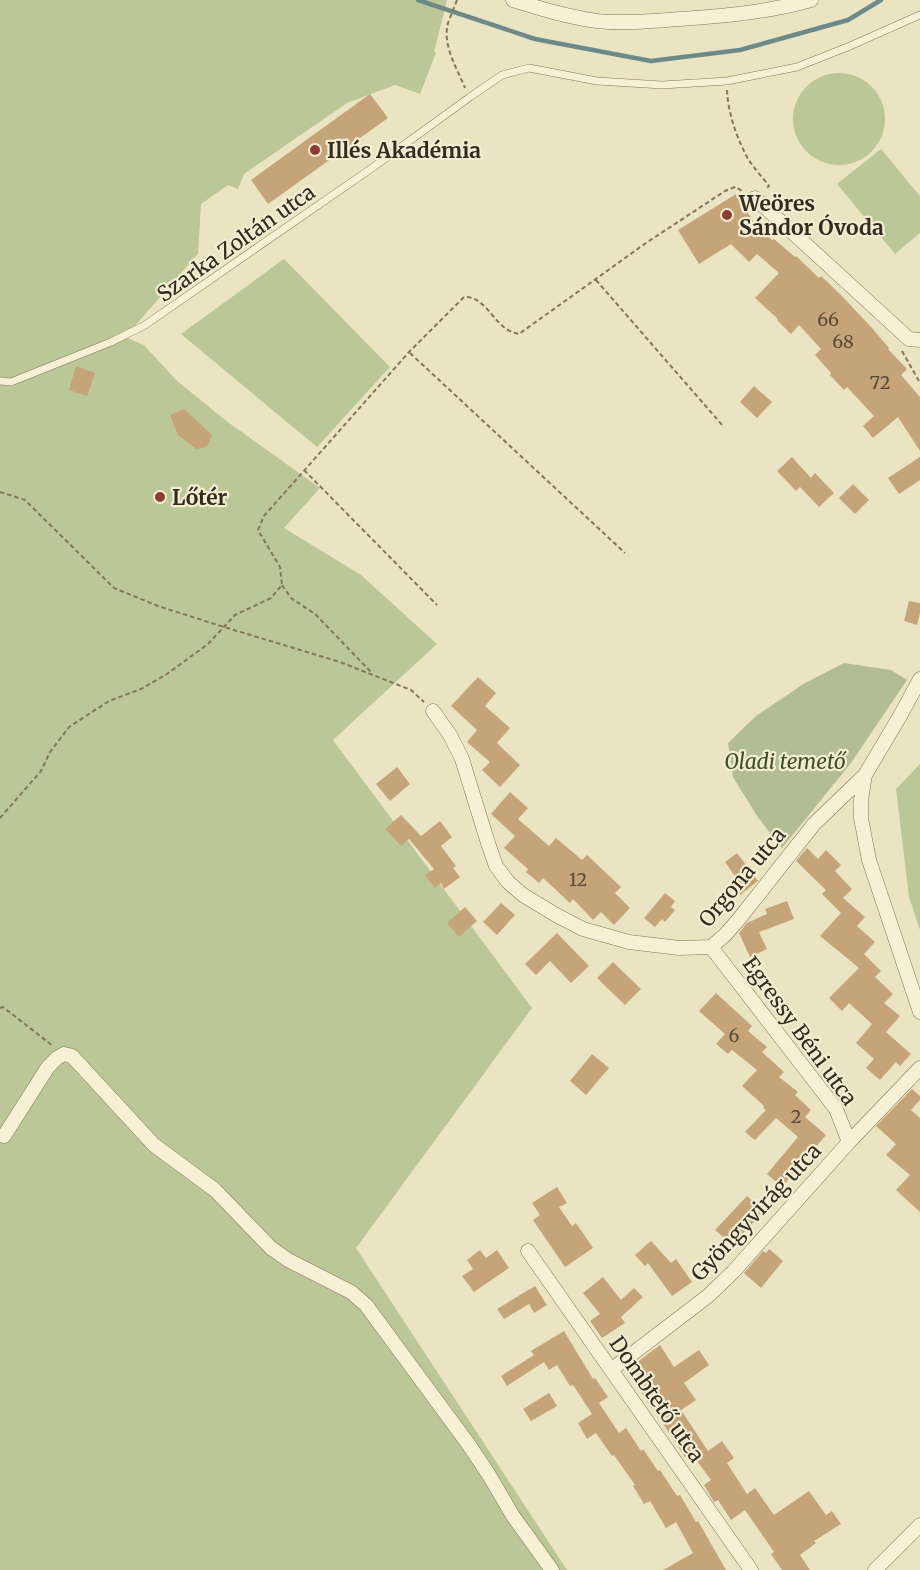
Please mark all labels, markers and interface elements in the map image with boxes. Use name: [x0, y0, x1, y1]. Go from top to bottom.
place label: Illés Akadémia: [327, 137, 481, 164]
marker: Illés Akadémia: [308, 143, 322, 157]
street label: Szarka Zoltán utca: [152, 178, 320, 308]
place label: Weöres Sándor Óvoda: [738, 190, 884, 241]
marker: Weöres Sándor Óvoda: [720, 208, 734, 222]
house number: 66: [817, 308, 839, 331]
house number: 68: [832, 330, 854, 353]
house number: 72: [870, 371, 890, 394]
place label: Lőtér: [172, 484, 228, 511]
marker: Lőtér: [153, 490, 167, 504]
park label: Oladi temető: [724, 748, 847, 775]
street label: Orgona utca: [693, 822, 791, 932]
house number: 12: [569, 868, 587, 891]
street label: Egressy Béni utca: [737, 951, 863, 1111]
house number: 6: [729, 1024, 740, 1047]
house number: 2: [791, 1105, 801, 1128]
street label: Gyöngyvirág utca: [685, 1138, 827, 1286]
street label: Dombtető utca: [603, 1331, 711, 1467]

